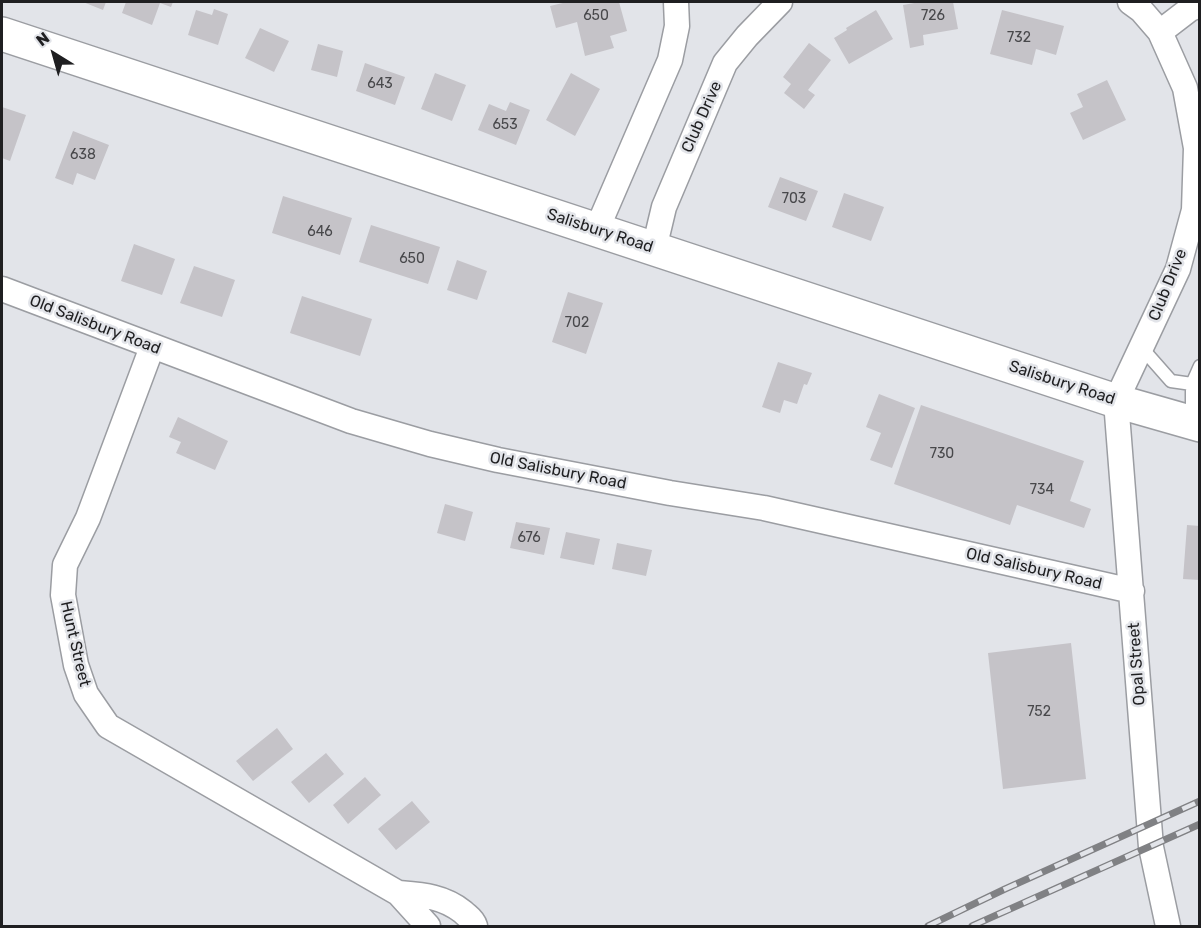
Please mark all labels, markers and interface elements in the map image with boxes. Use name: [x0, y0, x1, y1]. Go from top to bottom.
house number: 650: [583, 8, 609, 24]
house number: 726: [921, 8, 945, 24]
north arrow: [24, 24, 84, 84]
text: N: [33, 28, 53, 50]
house number: 732: [1007, 30, 1031, 46]
house number: 643: [367, 76, 393, 92]
street label: Club Drive: [678, 78, 726, 156]
house number: 653: [492, 117, 518, 133]
house number: 638: [70, 147, 96, 163]
house number: 703: [782, 191, 806, 207]
street label: Salisbury Road: [544, 205, 656, 257]
house number: 646: [307, 224, 333, 240]
street label: Club Drive: [1145, 246, 1191, 324]
house number: 650: [399, 251, 425, 267]
street label: Old Salisbury Road: [27, 291, 163, 359]
house number: 702: [565, 315, 589, 331]
street label: Salisbury Road: [1006, 357, 1118, 409]
house number: 730: [930, 446, 954, 462]
street label: Old Salisbury Road: [488, 448, 628, 494]
house number: 734: [1030, 482, 1054, 498]
house number: 676: [517, 530, 541, 546]
street label: Old Salisbury Road: [964, 544, 1104, 594]
street label: Hunt Street: [56, 599, 94, 689]
street label: Opal Street: [1125, 622, 1149, 706]
house number: 752: [1027, 704, 1051, 720]

